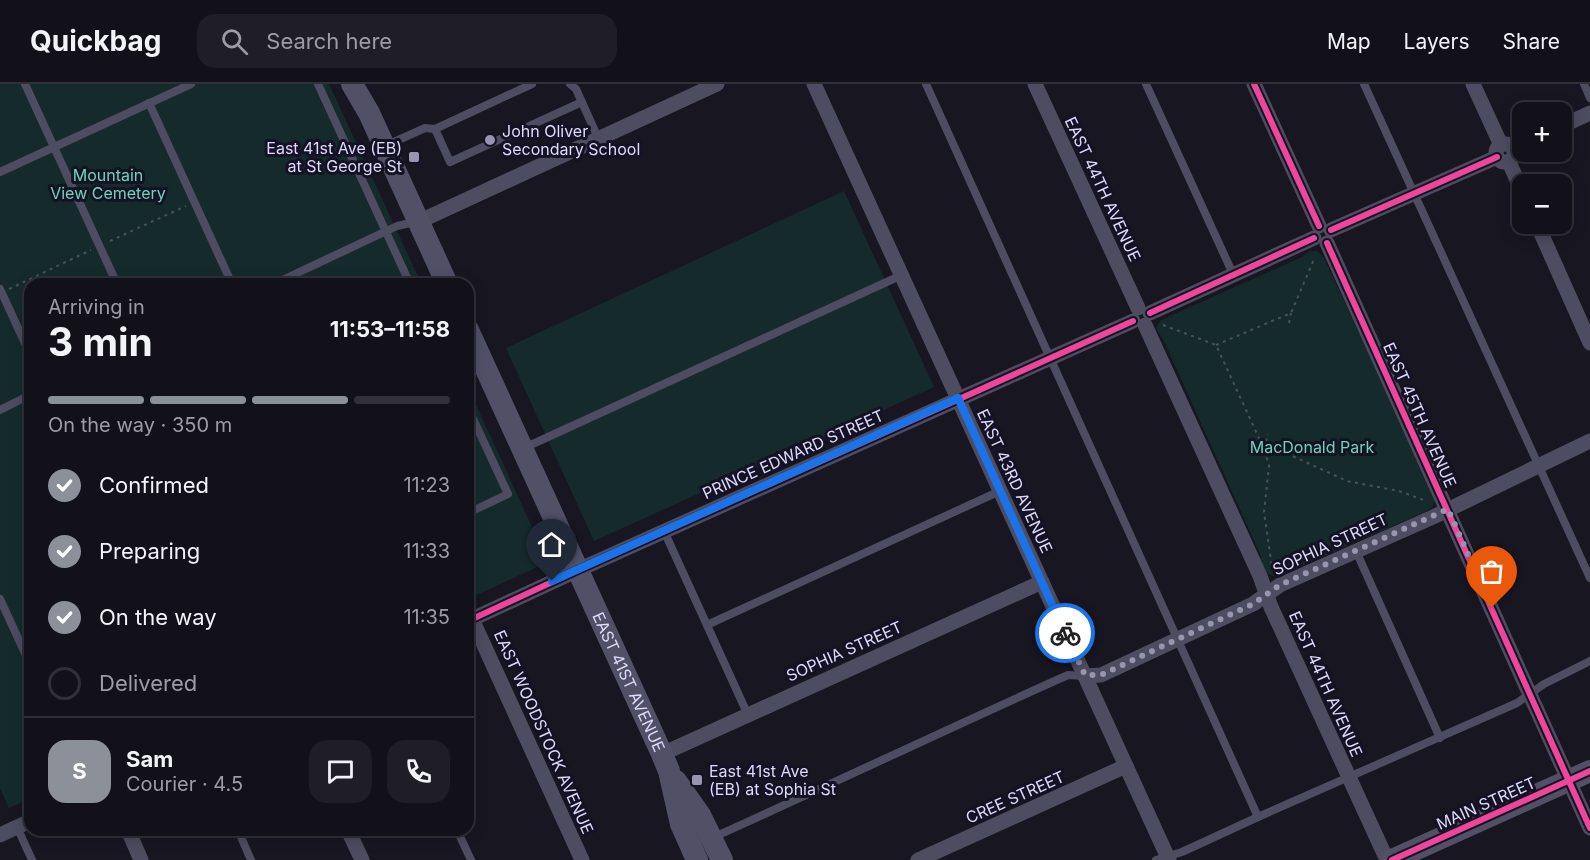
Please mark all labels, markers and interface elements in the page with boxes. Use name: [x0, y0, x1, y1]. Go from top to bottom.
search box: [197, 14, 617, 68]
text: Quickbag: [30, 24, 161, 58]
icon: search: [218, 25, 251, 58]
text: Search here: [266, 28, 392, 54]
text: Map: [1327, 29, 1371, 54]
text: Layers: [1404, 29, 1470, 54]
text: Share: [1503, 29, 1560, 54]
map controls: [1512, 102, 1572, 234]
button: +: [1512, 102, 1572, 162]
street label: EAST 44TH AVENUE: [1061, 113, 1145, 265]
place label: John Oliver Secondary School: [502, 121, 640, 159]
marker: John Oliver Secondary School: [483, 133, 497, 147]
place label: East 41st Ave (EB) at St George St: [266, 138, 402, 176]
marker: East 41st Ave (EB) at St George St: [407, 150, 421, 164]
park label: Mountain View Cemetery: [50, 165, 166, 203]
button: −: [1512, 174, 1572, 234]
text: Arriving in: [48, 295, 145, 319]
text: 11:53–11:58: [330, 316, 450, 342]
text: 3 min: [48, 318, 153, 365]
street label: EAST 45TH AVENUE: [1379, 339, 1461, 491]
street label: PRINCE EDWARD STREET: [699, 405, 887, 503]
street label: EAST 43RD AVENUE: [973, 406, 1057, 556]
text: On the way · 350 m: [48, 413, 232, 437]
park label: MacDonald Park: [1250, 437, 1375, 457]
icon: check: [48, 469, 81, 502]
text: Confirmed: [99, 472, 209, 498]
text: 11:23: [403, 473, 450, 497]
street label: SOPHIA STREET: [1269, 509, 1391, 579]
pin: [526, 519, 577, 581]
icon: home: [535, 528, 568, 561]
icon: check: [48, 535, 81, 568]
text: Preparing: [99, 538, 200, 564]
text: 11:33: [403, 539, 450, 563]
pin: [1466, 546, 1517, 608]
icon: bag: [1475, 555, 1508, 588]
icon: check: [48, 601, 81, 634]
courier: [1035, 603, 1095, 663]
text: On the way: [99, 604, 217, 630]
text: 11:35: [403, 605, 450, 629]
street label: EAST 44TH AVENUE: [1285, 608, 1367, 760]
street label: EAST 41ST AVENUE: [588, 609, 670, 755]
street label: SOPHIA STREET: [783, 616, 905, 686]
icon: bike: [1049, 617, 1082, 650]
street label: EAST WOODSTOCK AVENUE: [490, 627, 598, 837]
text: Delivered: [99, 670, 197, 696]
button: chat: [309, 740, 372, 803]
button: phone: [387, 740, 450, 803]
text: Sam: [126, 746, 173, 772]
text: S: [72, 758, 87, 784]
place label: East 41st Ave (EB) at Sophia St: [709, 761, 836, 799]
street label: CREE STREET: [962, 766, 1068, 828]
text: Courier · 4.5: [126, 772, 243, 796]
street label: MAIN STREET: [1433, 772, 1539, 834]
marker: East 41st Ave (EB) at Sophia St: [690, 773, 704, 787]

